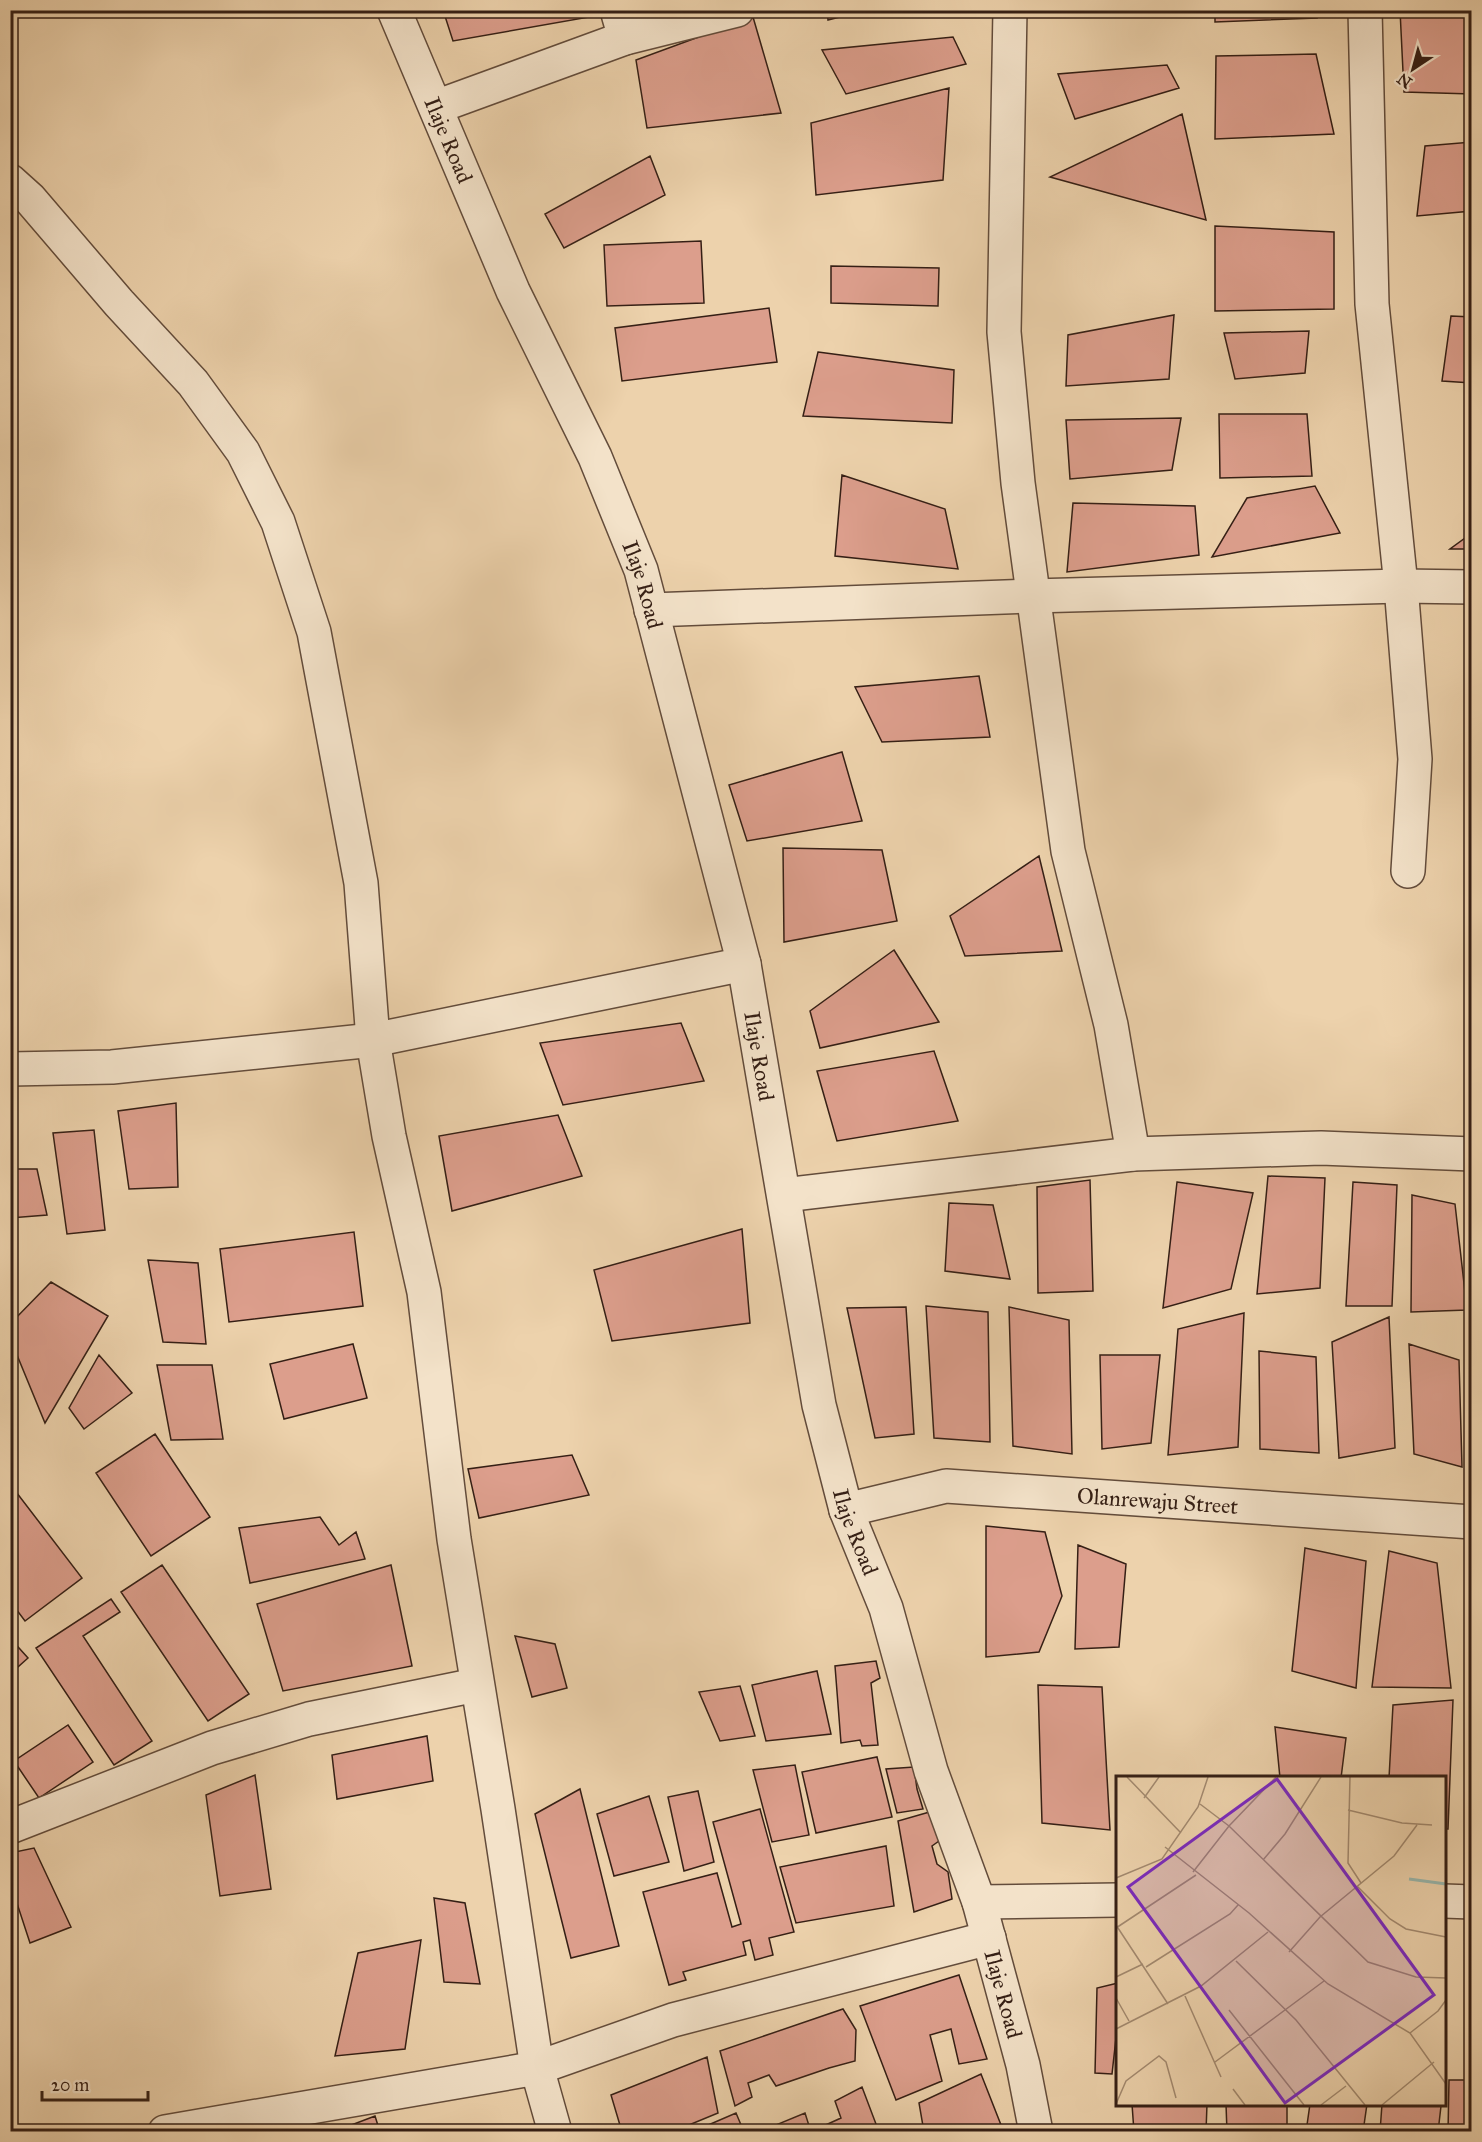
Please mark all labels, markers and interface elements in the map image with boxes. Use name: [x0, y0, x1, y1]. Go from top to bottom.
north arrow: [1383, 39, 1443, 99]
text: N: [1393, 69, 1416, 92]
street label: Ilaje Road: [418, 93, 479, 187]
street label: Ilaje Road: [616, 537, 669, 632]
street label: Ilaje Road: [738, 1009, 780, 1103]
street label: Olanrewaju Street: [1076, 1482, 1239, 1520]
street label: Ilaje Road: [827, 1486, 884, 1579]
inset map: [1116, 1776, 1446, 2106]
street label: Ilaje Road: [978, 1947, 1028, 2041]
scale bar: [42, 2064, 148, 2102]
text: 20 m: [51, 2074, 89, 2096]

